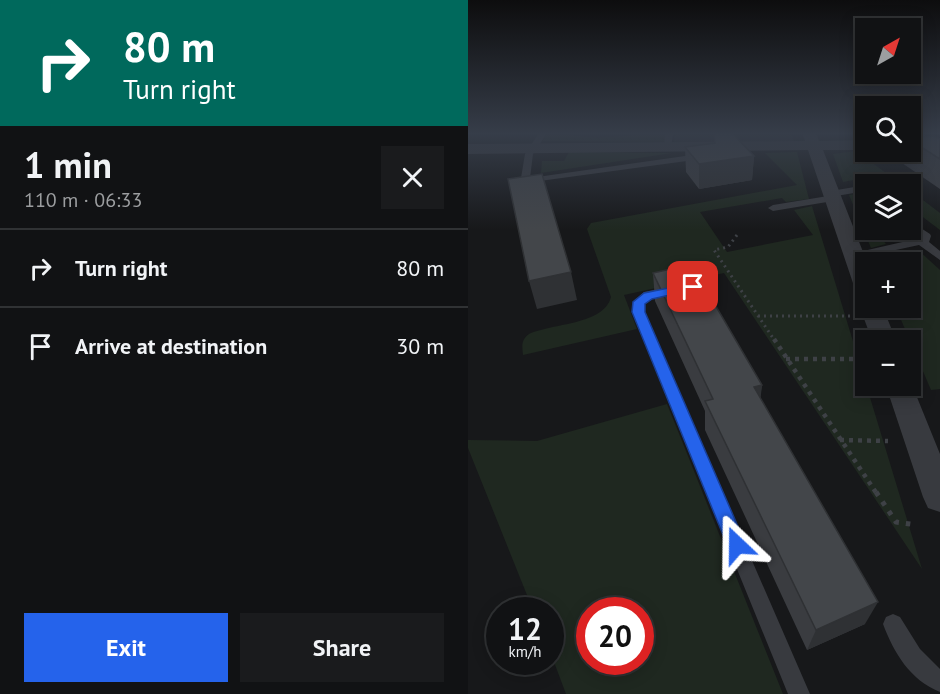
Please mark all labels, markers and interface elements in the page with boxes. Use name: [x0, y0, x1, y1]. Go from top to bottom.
north arrow: [855, 18, 921, 84]
map controls: [855, 18, 921, 396]
text: 80 m: [123, 19, 215, 74]
icon: right: [24, 24, 102, 102]
text: Turn right: [123, 72, 236, 106]
button: search: [855, 96, 921, 162]
text: 1 min: [24, 141, 112, 188]
button: close: [381, 146, 444, 209]
button: layers: [855, 174, 921, 240]
text: 110 m · 06:33: [24, 187, 142, 213]
icon: right: [24, 252, 57, 285]
button: +: [855, 252, 921, 318]
text: Turn right: [75, 254, 167, 282]
text: 80 m: [396, 254, 444, 282]
pin: [667, 261, 718, 312]
icon: arrive: [676, 270, 709, 303]
icon: arrive: [24, 330, 57, 363]
button: −: [855, 330, 921, 396]
text: Arrive at destination: [75, 332, 267, 360]
text: 30 m: [396, 332, 444, 360]
position arrow: [705, 513, 769, 577]
speed limit sign: 20: [576, 597, 654, 675]
text: 12: [508, 609, 542, 648]
button: Exit: [24, 613, 228, 682]
button: Share: [240, 613, 444, 682]
text: km/h: [509, 642, 541, 661]

